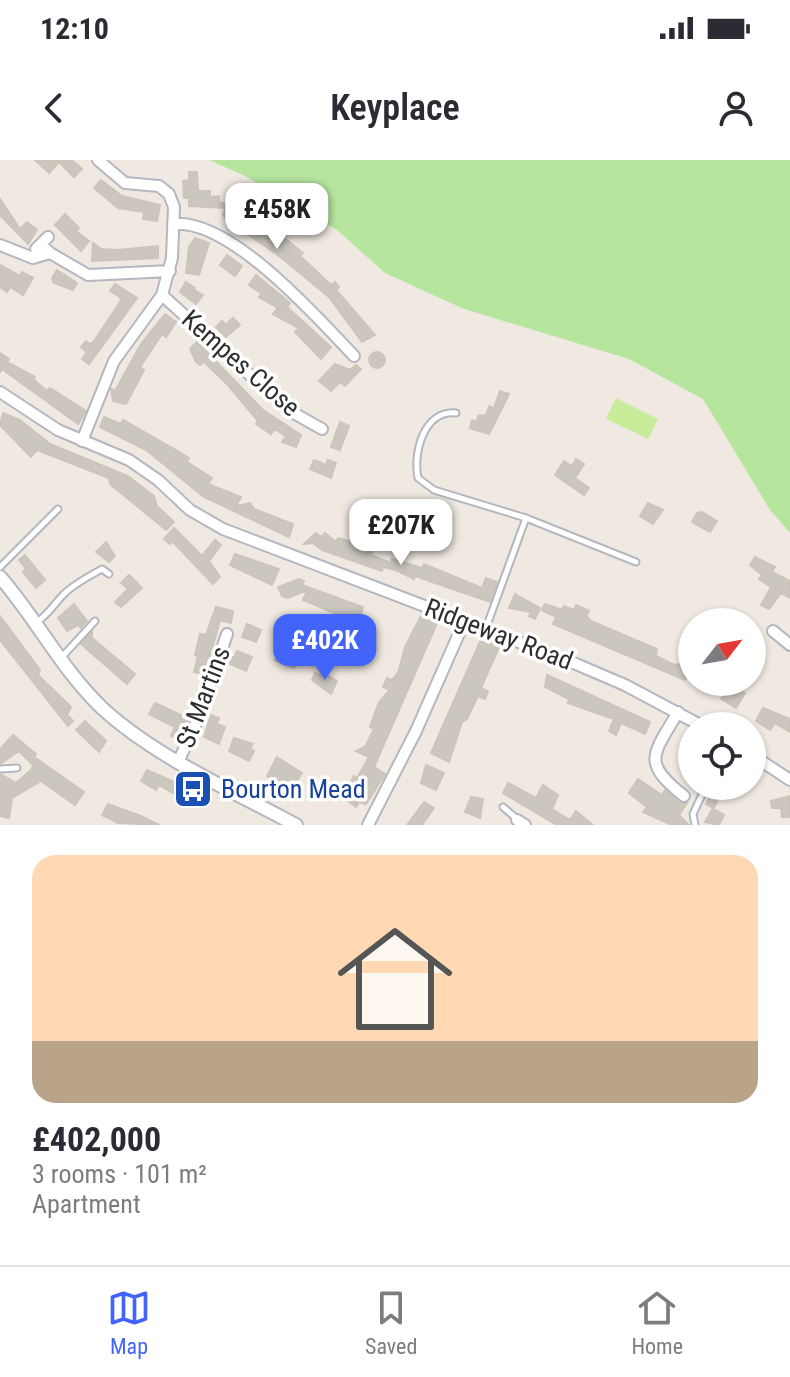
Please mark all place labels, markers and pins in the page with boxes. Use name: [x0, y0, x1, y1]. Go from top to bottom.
pin: £458K: [221, 183, 333, 251]
pin: £207K: [345, 499, 457, 567]
pin: £402K: [269, 614, 381, 682]
bus stop icon: Bourton Mead: [172, 768, 214, 810]
place label: Bourton Mead: [221, 774, 366, 804]

